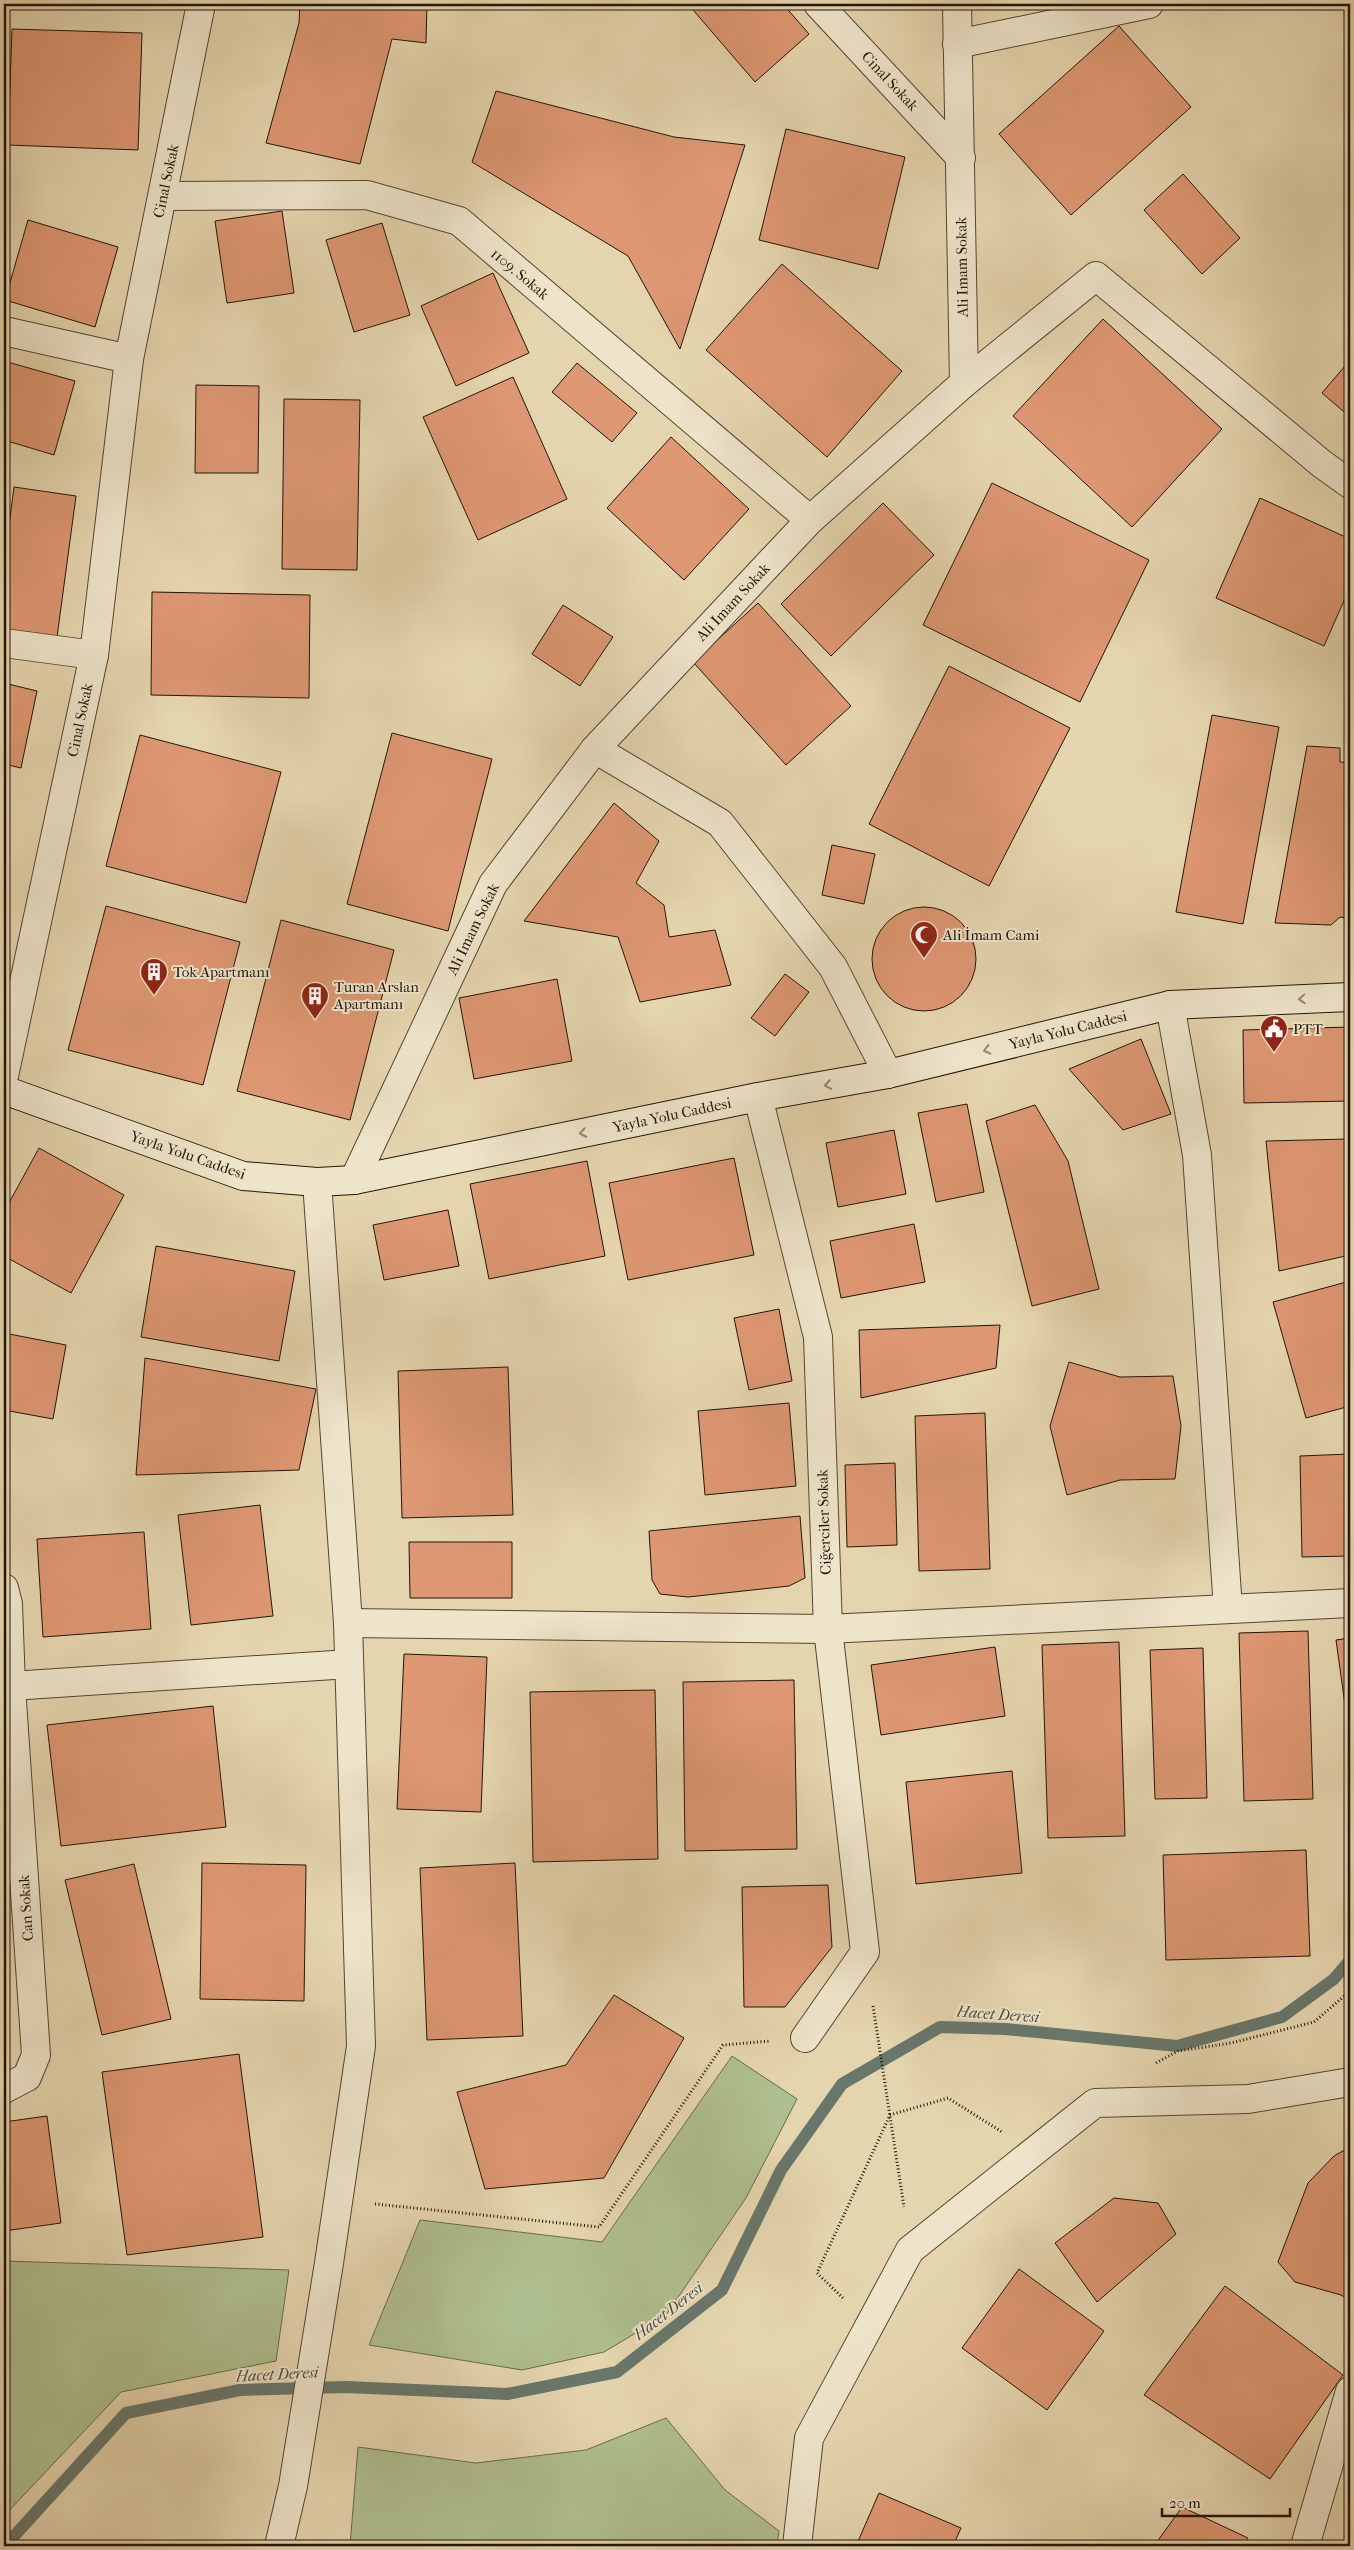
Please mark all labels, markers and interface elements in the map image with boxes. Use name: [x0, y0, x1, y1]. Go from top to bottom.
street label: Cinal Sokak: [858, 47, 922, 115]
street label: Cinal Sokak: [149, 142, 183, 220]
street label: Ali Imam Sokak: [952, 217, 972, 318]
street label: 1109. Sokak: [487, 244, 553, 304]
street label: Ali Imam Sokak: [692, 559, 774, 645]
street label: Cinal Sokak: [63, 681, 97, 759]
street label: Ali Imam Sokak: [443, 880, 503, 979]
mosque icon: Ali İmam Cami: [909, 920, 939, 959]
place label: Ali İmam Cami: [942, 926, 1040, 944]
building icon: Tok Apartmanı: [139, 957, 169, 996]
place label: Tok Apartmanı: [173, 963, 270, 981]
place label: Turan Arslan Apartmanı: [333, 978, 419, 1013]
building icon: Turan Arslan Apartmanı: [300, 981, 330, 1020]
one-way arrow: [1297, 994, 1305, 1005]
street label: Yayla Yolu Caddesi: [1006, 1007, 1129, 1054]
public building icon: PTT: [1259, 1014, 1289, 1053]
place label: PTT: [1293, 1020, 1324, 1038]
one-way arrow: [983, 1044, 992, 1055]
one-way arrow: [824, 1079, 833, 1089]
street label: Yayla Yolu Caddesi: [610, 1094, 733, 1137]
street label: Yayla Yolu Caddesi: [127, 1127, 249, 1183]
one-way arrow: [579, 1127, 588, 1138]
street label: Ciğerciler Sokak: [813, 1469, 835, 1575]
street label: Can Sokak: [15, 1874, 37, 1942]
water label: Hacet Deresi: [955, 2002, 1041, 2026]
water label: Hacet Deresi: [629, 2277, 708, 2345]
water label: Hacet Deresi: [234, 2362, 320, 2386]
scale bar: [1162, 2485, 1289, 2517]
text: 20 m: [1169, 2494, 1201, 2512]

